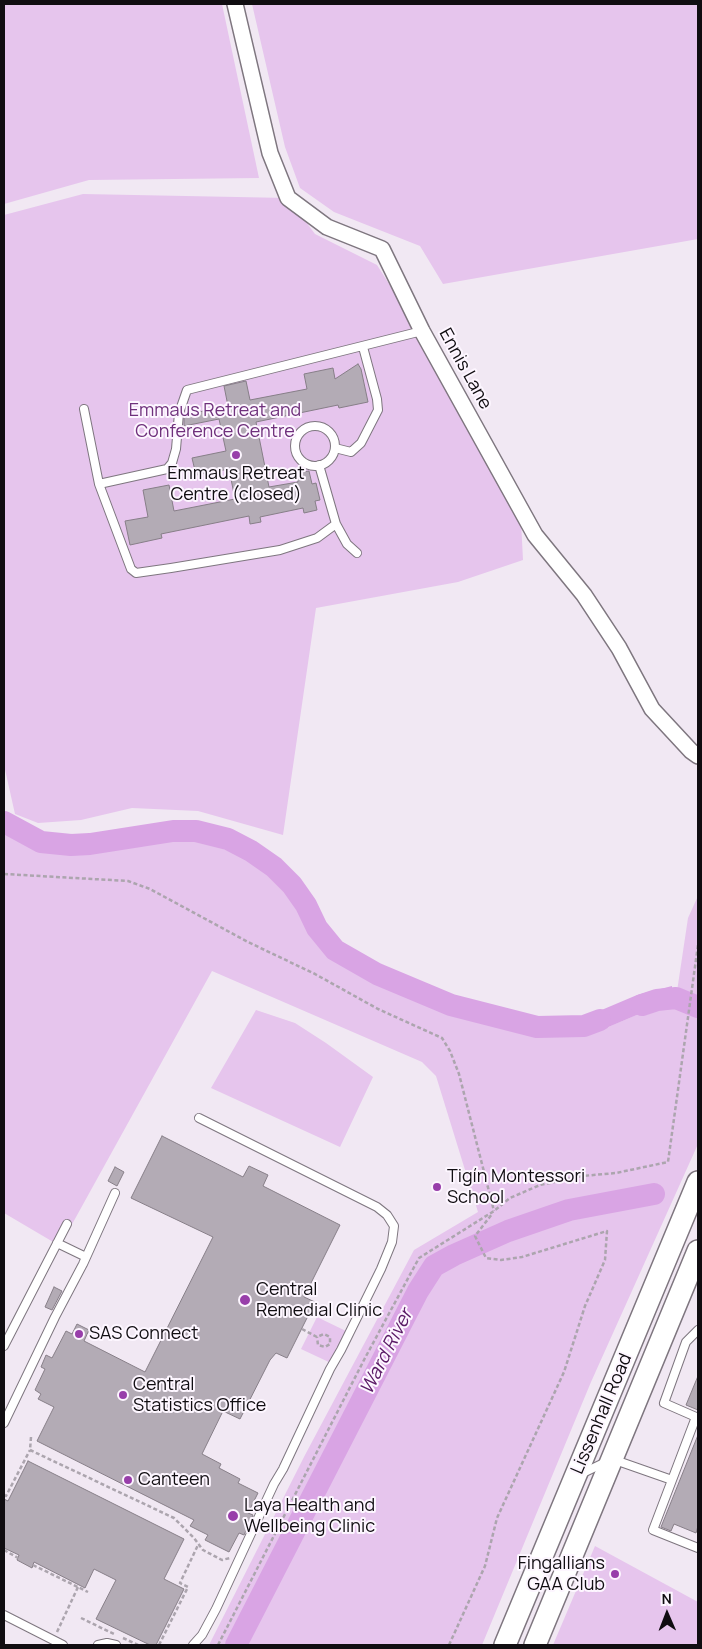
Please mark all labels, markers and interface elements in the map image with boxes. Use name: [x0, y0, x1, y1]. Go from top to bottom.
street label: Ennis Lane: [434, 325, 496, 413]
park label: Emmaus Retreat and Conference Centre: [129, 400, 301, 442]
marker: Emmaus Retreat Centre (closed): [230, 449, 242, 461]
place label: Emmaus Retreat Centre (closed): [167, 463, 305, 506]
place label: Tigín Montessori School: [447, 1166, 585, 1208]
marker: Tigín Montessori School: [431, 1181, 443, 1193]
place label: Central Remedial Clinic: [256, 1279, 382, 1322]
marker: Central Remedial Clinic: [238, 1293, 252, 1307]
water label: Ward River: [356, 1305, 418, 1399]
place label: SAS Connect: [89, 1323, 198, 1345]
marker: SAS Connect: [73, 1328, 85, 1340]
street label: Lissenhall Road: [567, 1351, 637, 1477]
place label: Central Statistics Office: [133, 1374, 266, 1416]
marker: Central Statistics Office: [117, 1389, 129, 1401]
place label: Canteen: [138, 1469, 210, 1491]
marker: Canteen: [122, 1474, 134, 1486]
place label: Laya Health and Wellbeing Clinic: [244, 1495, 375, 1538]
marker: Laya Health and Wellbeing Clinic: [226, 1509, 240, 1523]
place label: Fingallians GAA Club: [518, 1553, 605, 1596]
marker: Fingallians GAA Club: [609, 1568, 621, 1580]
north arrow: [642, 1589, 692, 1639]
text: N: [662, 1589, 672, 1608]

